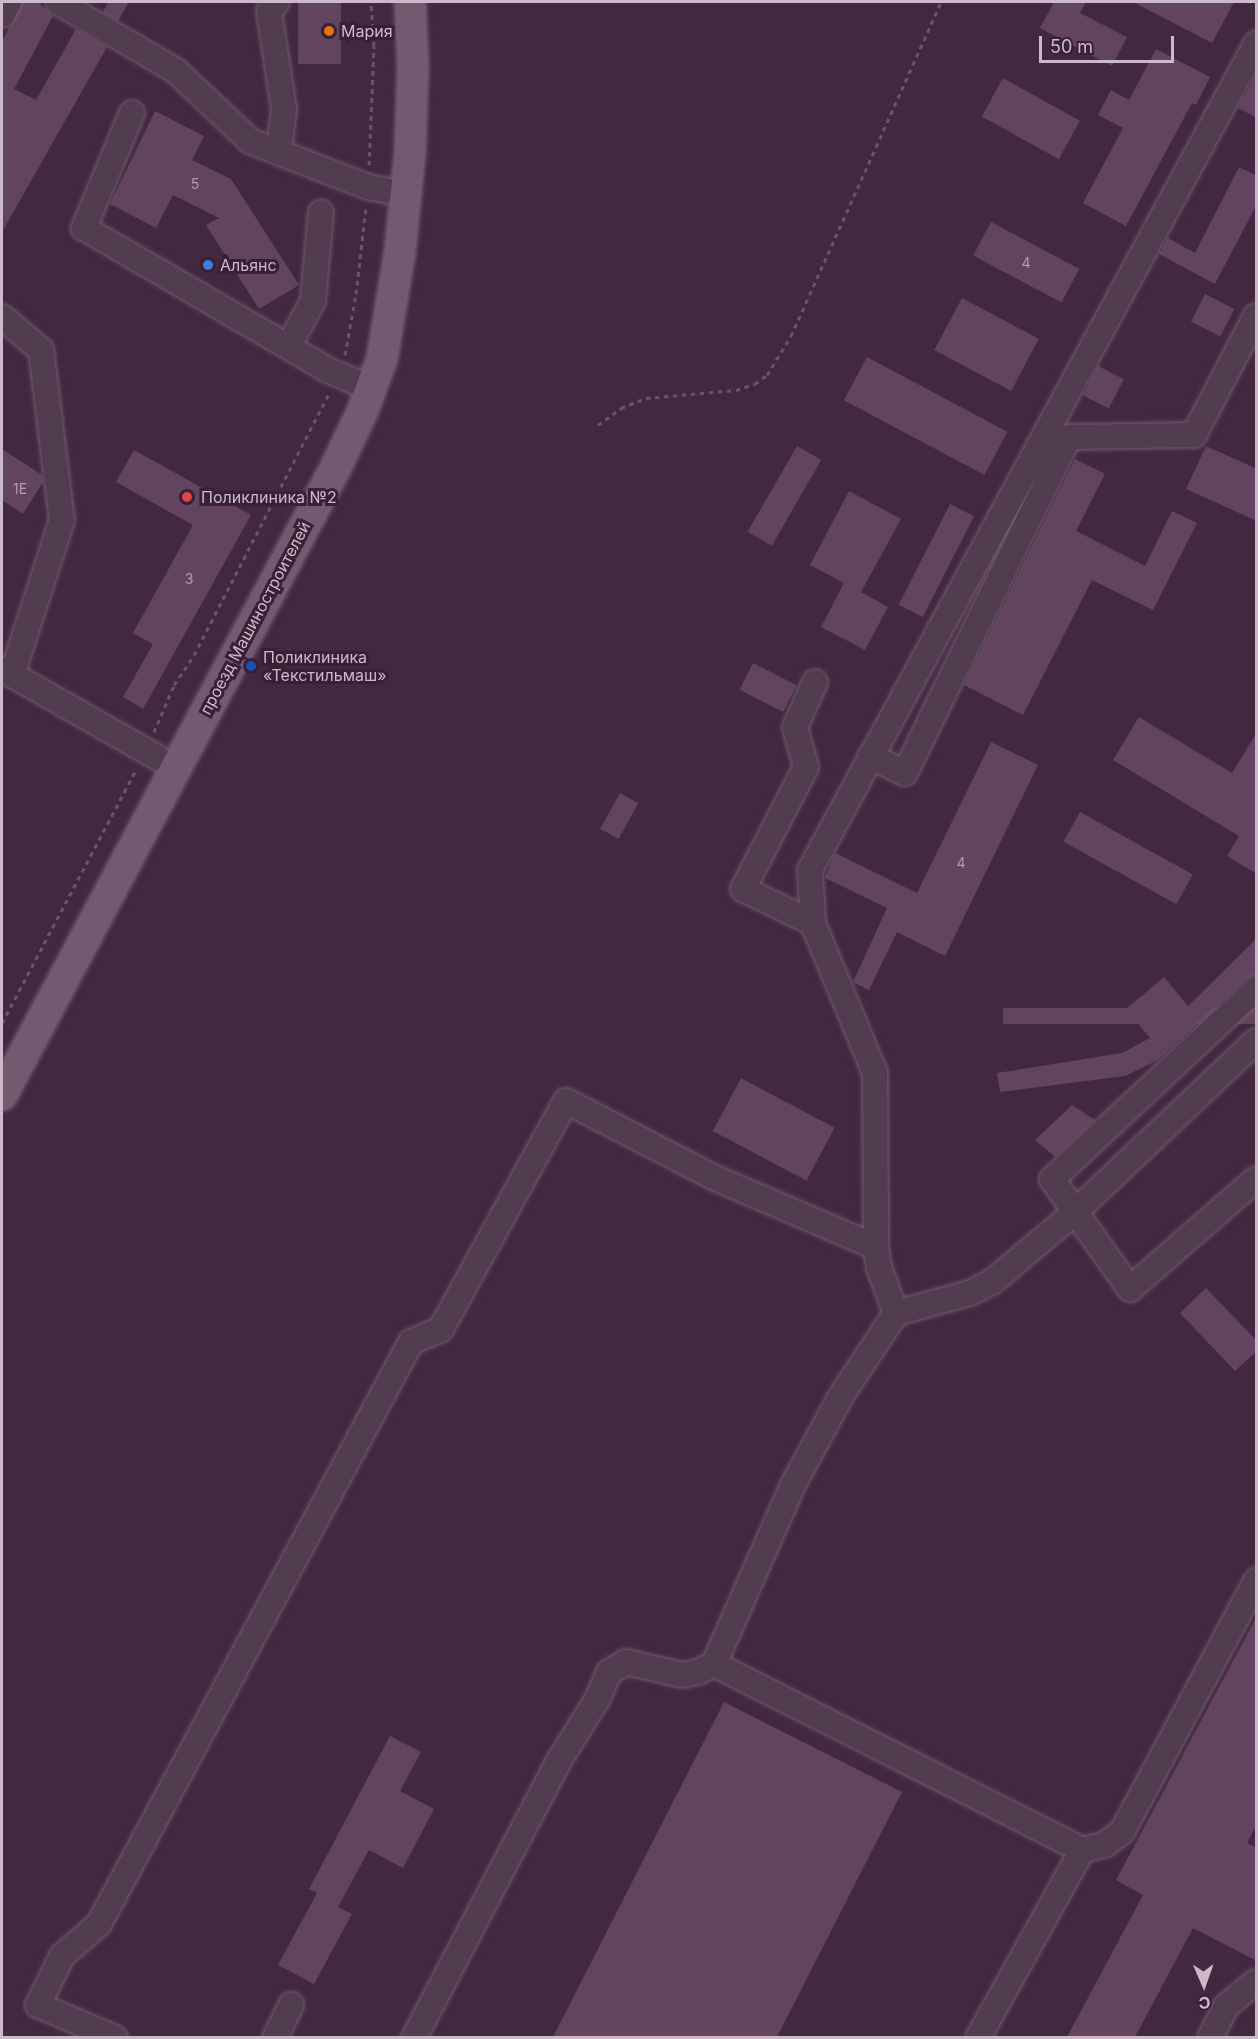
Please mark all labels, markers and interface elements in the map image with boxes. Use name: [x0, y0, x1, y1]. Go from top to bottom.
place label: Мария: [341, 21, 393, 41]
marker: Мария: [322, 24, 336, 38]
scale bar: [1042, 24, 1177, 62]
text: 50 m: [1050, 36, 1093, 57]
house number: 5: [191, 176, 199, 192]
place label: Альянс: [220, 255, 277, 275]
house number: 4: [1021, 255, 1031, 271]
marker: Альянс: [201, 258, 215, 272]
house number: 1Е: [13, 481, 27, 497]
place label: Поликлиника №2: [201, 487, 337, 507]
marker: Поликлиника №2: [178, 488, 196, 506]
street label: проезд Машиностроителей: [196, 518, 314, 718]
house number: 3: [185, 571, 193, 587]
place label: Поликлиника «Текстильмаш»: [263, 647, 386, 685]
marker: Поликлиника «Текстильмаш»: [244, 659, 258, 673]
house number: 4: [956, 855, 966, 871]
north arrow: [1174, 1955, 1234, 2015]
text: С: [1198, 1993, 1211, 2013]

